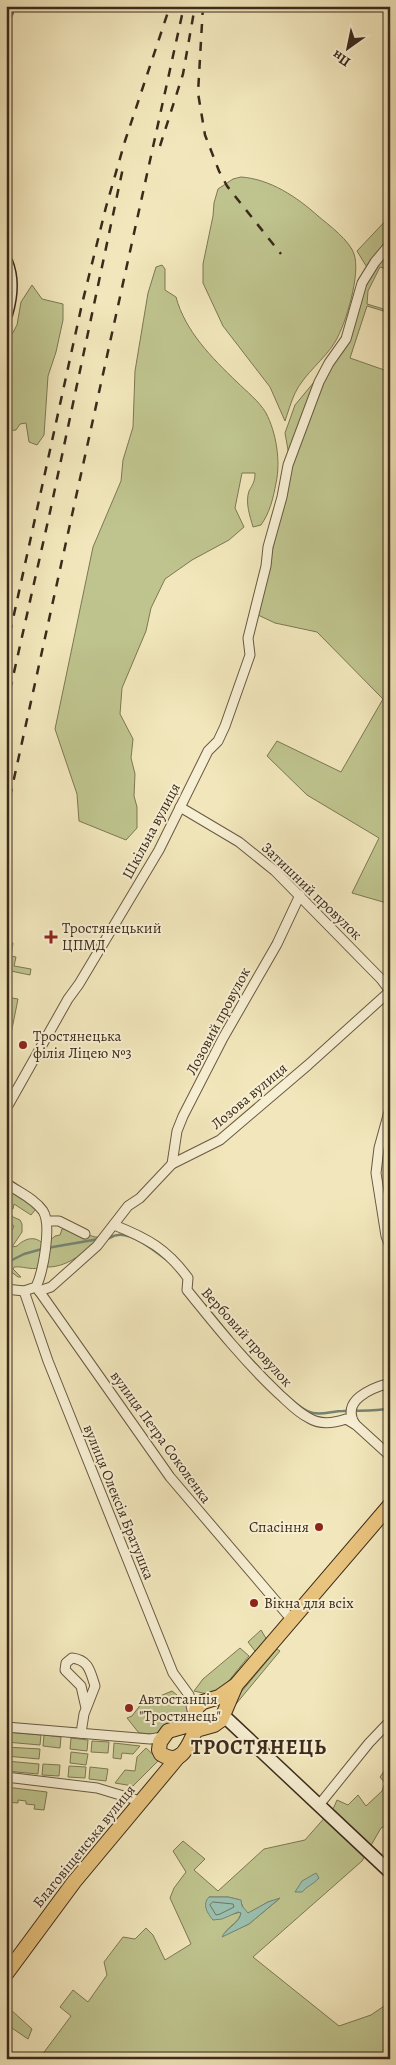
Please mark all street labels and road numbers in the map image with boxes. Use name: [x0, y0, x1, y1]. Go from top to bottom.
street label: Шкільна вулиця: [117, 779, 185, 883]
street label: Затишний провулок: [257, 838, 367, 944]
street label: Лозовий провулок: [181, 963, 255, 1078]
street label: Лозова вулиця: [207, 1058, 291, 1134]
street label: Вербовий провулок: [197, 1283, 297, 1391]
street label: вулиця Петра Соколенка: [106, 1367, 216, 1507]
street label: вулиця Олексія Братушка: [79, 1421, 159, 1583]
street label: Благовіщенська вулиця: [28, 1780, 140, 1912]

